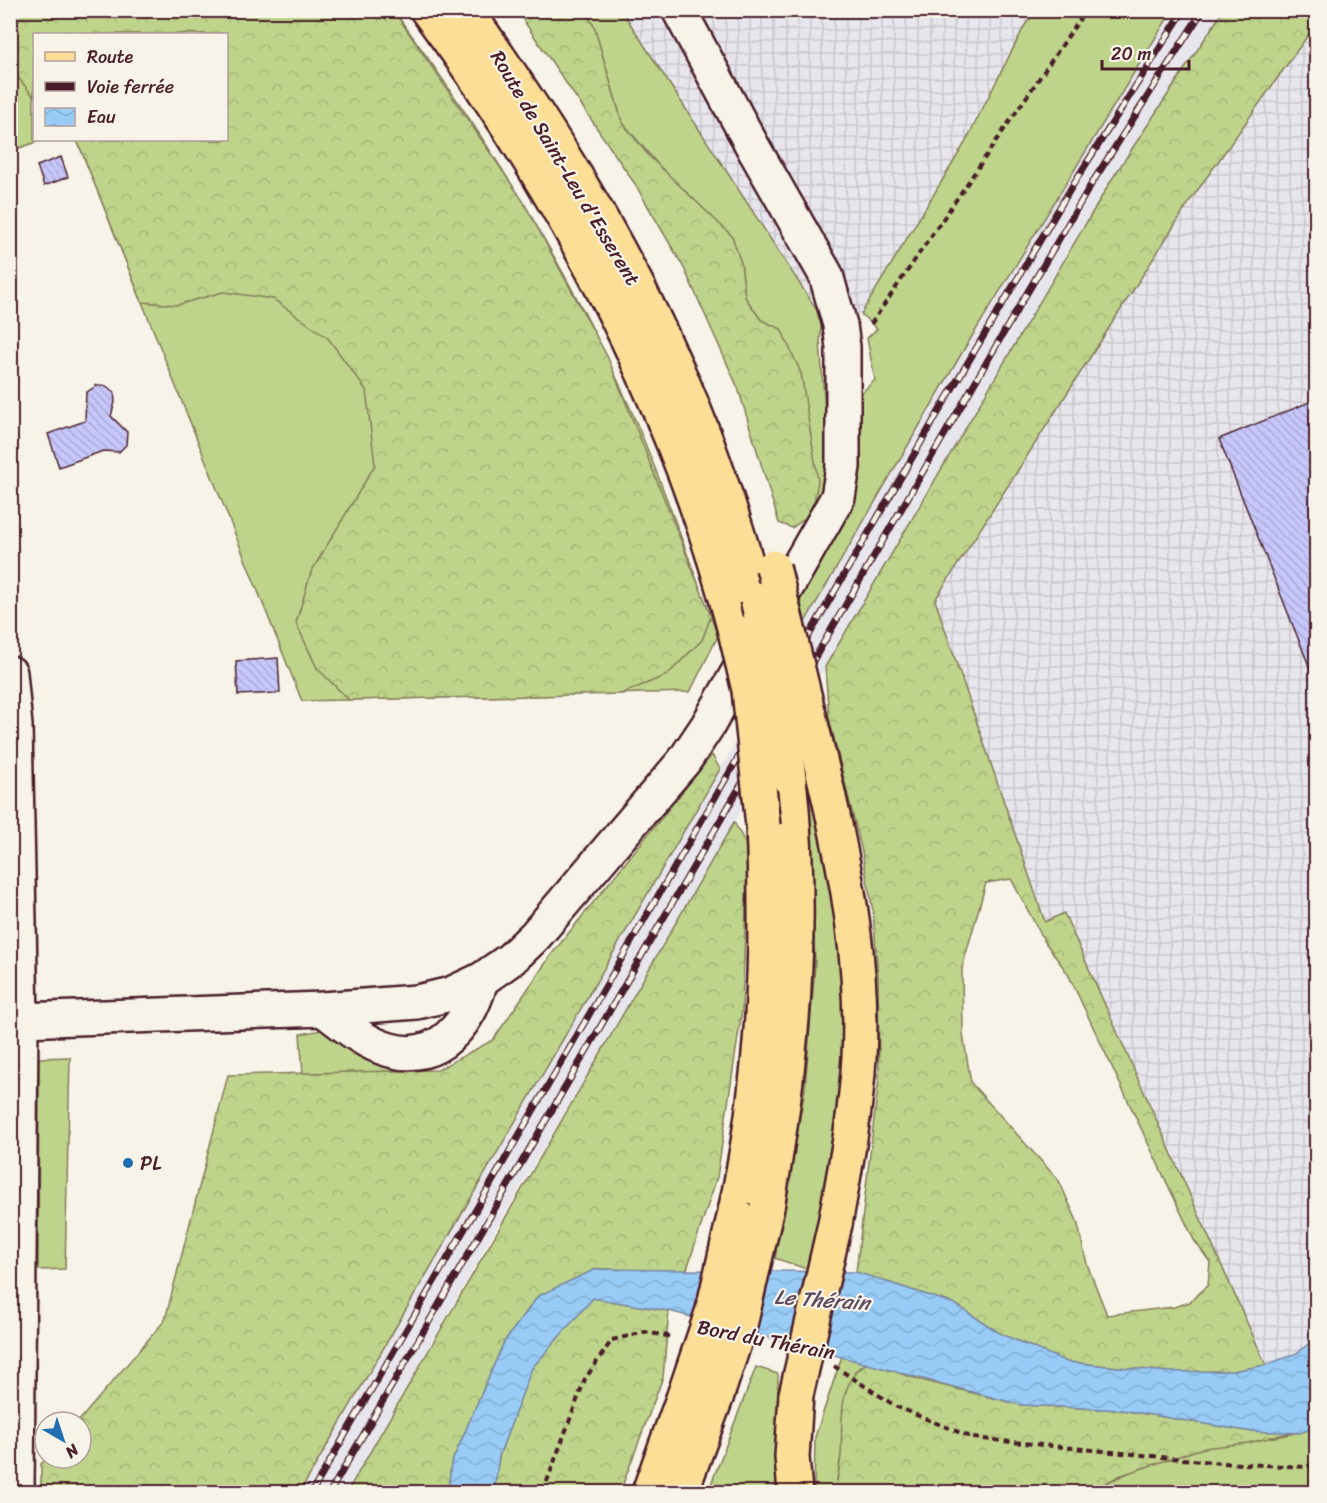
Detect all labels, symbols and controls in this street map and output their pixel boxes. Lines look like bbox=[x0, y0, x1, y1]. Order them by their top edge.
legend bbox=[33, 33, 228, 141]
scale bar bbox=[1102, 33, 1189, 71]
text: 20 m bbox=[1111, 38, 1151, 70]
text: Route bbox=[87, 41, 134, 73]
street label: Route de Saint-Leu d'Esserent bbox=[480, 43, 650, 293]
text: Voie ferrée bbox=[87, 71, 174, 103]
text: Eau bbox=[87, 101, 116, 133]
place label: PL bbox=[140, 1146, 162, 1181]
marker: PL bbox=[121, 1156, 135, 1170]
water label: Le Thérain bbox=[773, 1278, 873, 1322]
street label: Bord du Thérain bbox=[694, 1309, 838, 1371]
north arrow bbox=[33, 1410, 93, 1470]
text: N bbox=[58, 1436, 86, 1467]

